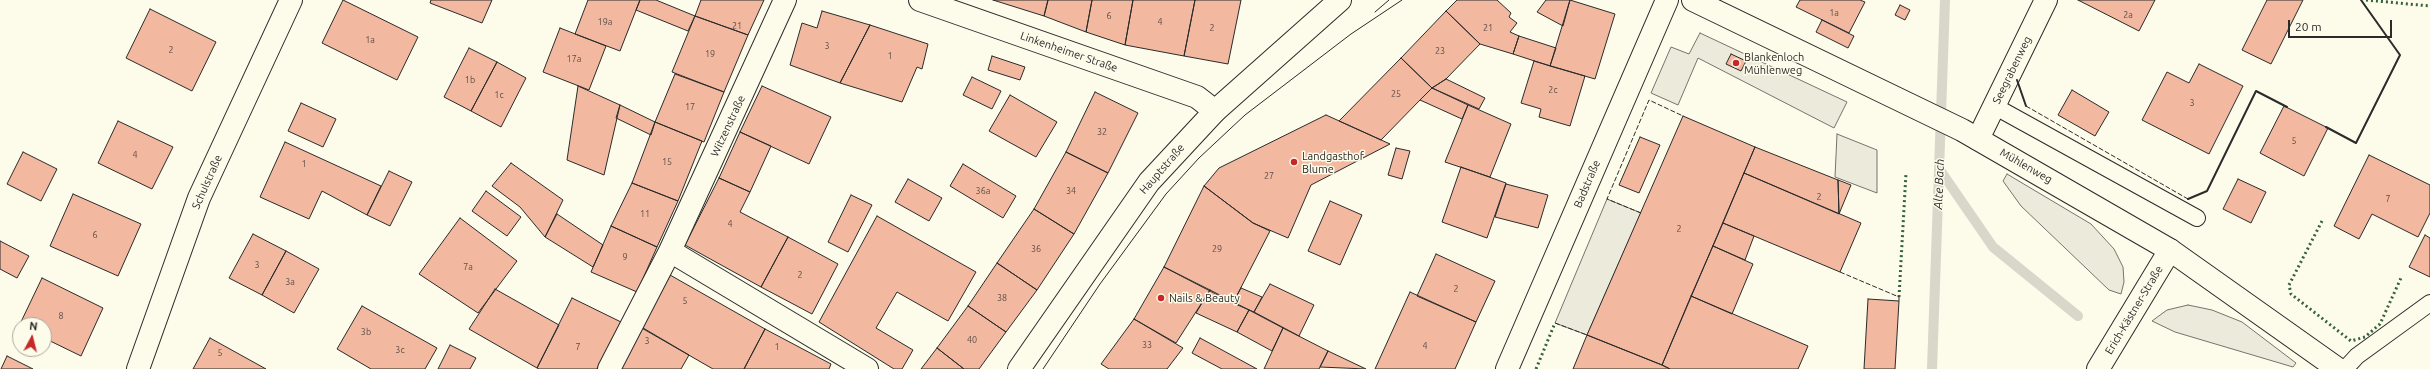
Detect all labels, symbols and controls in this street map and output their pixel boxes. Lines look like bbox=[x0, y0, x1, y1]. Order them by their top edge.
house number: 1a bbox=[1829, 8, 1839, 18]
house number: 2a bbox=[2123, 10, 2133, 20]
house number: 6 bbox=[1106, 11, 1112, 21]
scale bar bbox=[2290, 12, 2394, 38]
house number: 19a bbox=[598, 17, 612, 27]
house number: 4 bbox=[1157, 17, 1163, 27]
text: 20 m bbox=[2295, 20, 2322, 33]
house number: 21 bbox=[732, 21, 742, 31]
house number: 2 bbox=[1209, 23, 1215, 33]
house number: 21 bbox=[1483, 23, 1493, 33]
street label: Linkenheimer Straße bbox=[1019, 29, 1119, 75]
street label: Seegrabenweg bbox=[1990, 34, 2034, 106]
house number: 1a bbox=[365, 35, 375, 45]
house number: 3 bbox=[824, 41, 830, 51]
house number: 2 bbox=[168, 45, 174, 55]
house number: 23 bbox=[1435, 46, 1445, 56]
house number: 19 bbox=[705, 49, 715, 59]
place label: Blankenloch Mühlenweg bbox=[1744, 50, 1804, 76]
house number: 1 bbox=[887, 51, 893, 61]
house number: 17a bbox=[567, 54, 581, 64]
marker: Blankenloch Mühlenweg bbox=[1731, 58, 1741, 68]
house number: 1b bbox=[465, 75, 475, 85]
house number: 2c bbox=[1548, 85, 1558, 95]
house number: 25 bbox=[1391, 89, 1401, 99]
house number: 1c bbox=[494, 90, 504, 100]
street label: Witzenstraße bbox=[708, 93, 748, 159]
house number: 3 bbox=[2189, 98, 2195, 108]
house number: 17 bbox=[685, 102, 695, 112]
house number: 32 bbox=[1097, 127, 1107, 137]
house number: 5 bbox=[2291, 136, 2297, 146]
street label: Hauptstraße bbox=[1137, 141, 1187, 197]
street label: Mühlenweg bbox=[1997, 146, 2055, 186]
place label: Landgasthof Blume bbox=[1302, 149, 1364, 175]
house number: 4 bbox=[132, 150, 138, 160]
street label: Schulstraße bbox=[189, 153, 225, 211]
house number: 15 bbox=[662, 157, 672, 167]
marker: Landgasthof Blume bbox=[1289, 157, 1299, 167]
street label: Badstraße bbox=[1571, 158, 1603, 210]
water label: Alte Bach bbox=[1931, 158, 1947, 210]
house number: 1 bbox=[301, 159, 307, 169]
house number: 27 bbox=[1264, 171, 1274, 181]
house number: 36a bbox=[976, 186, 990, 196]
house number: 34 bbox=[1066, 186, 1076, 196]
house number: 2 bbox=[1816, 192, 1822, 202]
house number: 7 bbox=[2385, 194, 2391, 204]
house number: 11 bbox=[640, 209, 650, 219]
house number: 4 bbox=[727, 219, 733, 229]
house number: 2 bbox=[1676, 224, 1682, 234]
house number: 6 bbox=[92, 230, 98, 240]
house number: 36 bbox=[1031, 244, 1041, 254]
house number: 29 bbox=[1212, 244, 1222, 254]
house number: 9 bbox=[622, 252, 628, 262]
house number: 3 bbox=[254, 260, 260, 270]
house number: 7a bbox=[463, 262, 473, 272]
street label: Erich-Kästner-Straße bbox=[2102, 263, 2166, 357]
house number: 2 bbox=[797, 270, 803, 280]
house number: 3a bbox=[285, 277, 295, 287]
house number: 2 bbox=[1453, 284, 1459, 294]
place label: Nails & Beauty bbox=[1169, 291, 1240, 305]
house number: 38 bbox=[997, 293, 1007, 303]
marker: Nails & Beauty bbox=[1156, 293, 1166, 303]
house number: 5 bbox=[682, 296, 688, 306]
house number: 8 bbox=[58, 311, 64, 321]
north arrow bbox=[12, 317, 52, 357]
text: N bbox=[29, 320, 38, 333]
house number: 3b bbox=[361, 327, 371, 337]
house number: 40 bbox=[967, 335, 977, 345]
house number: 3 bbox=[644, 336, 650, 346]
house number: 33 bbox=[1142, 340, 1152, 350]
house number: 4 bbox=[1422, 341, 1428, 351]
house number: 7 bbox=[575, 342, 581, 352]
house number: 1 bbox=[774, 342, 780, 352]
house number: 3c bbox=[395, 345, 405, 355]
house number: 5 bbox=[217, 348, 223, 358]

